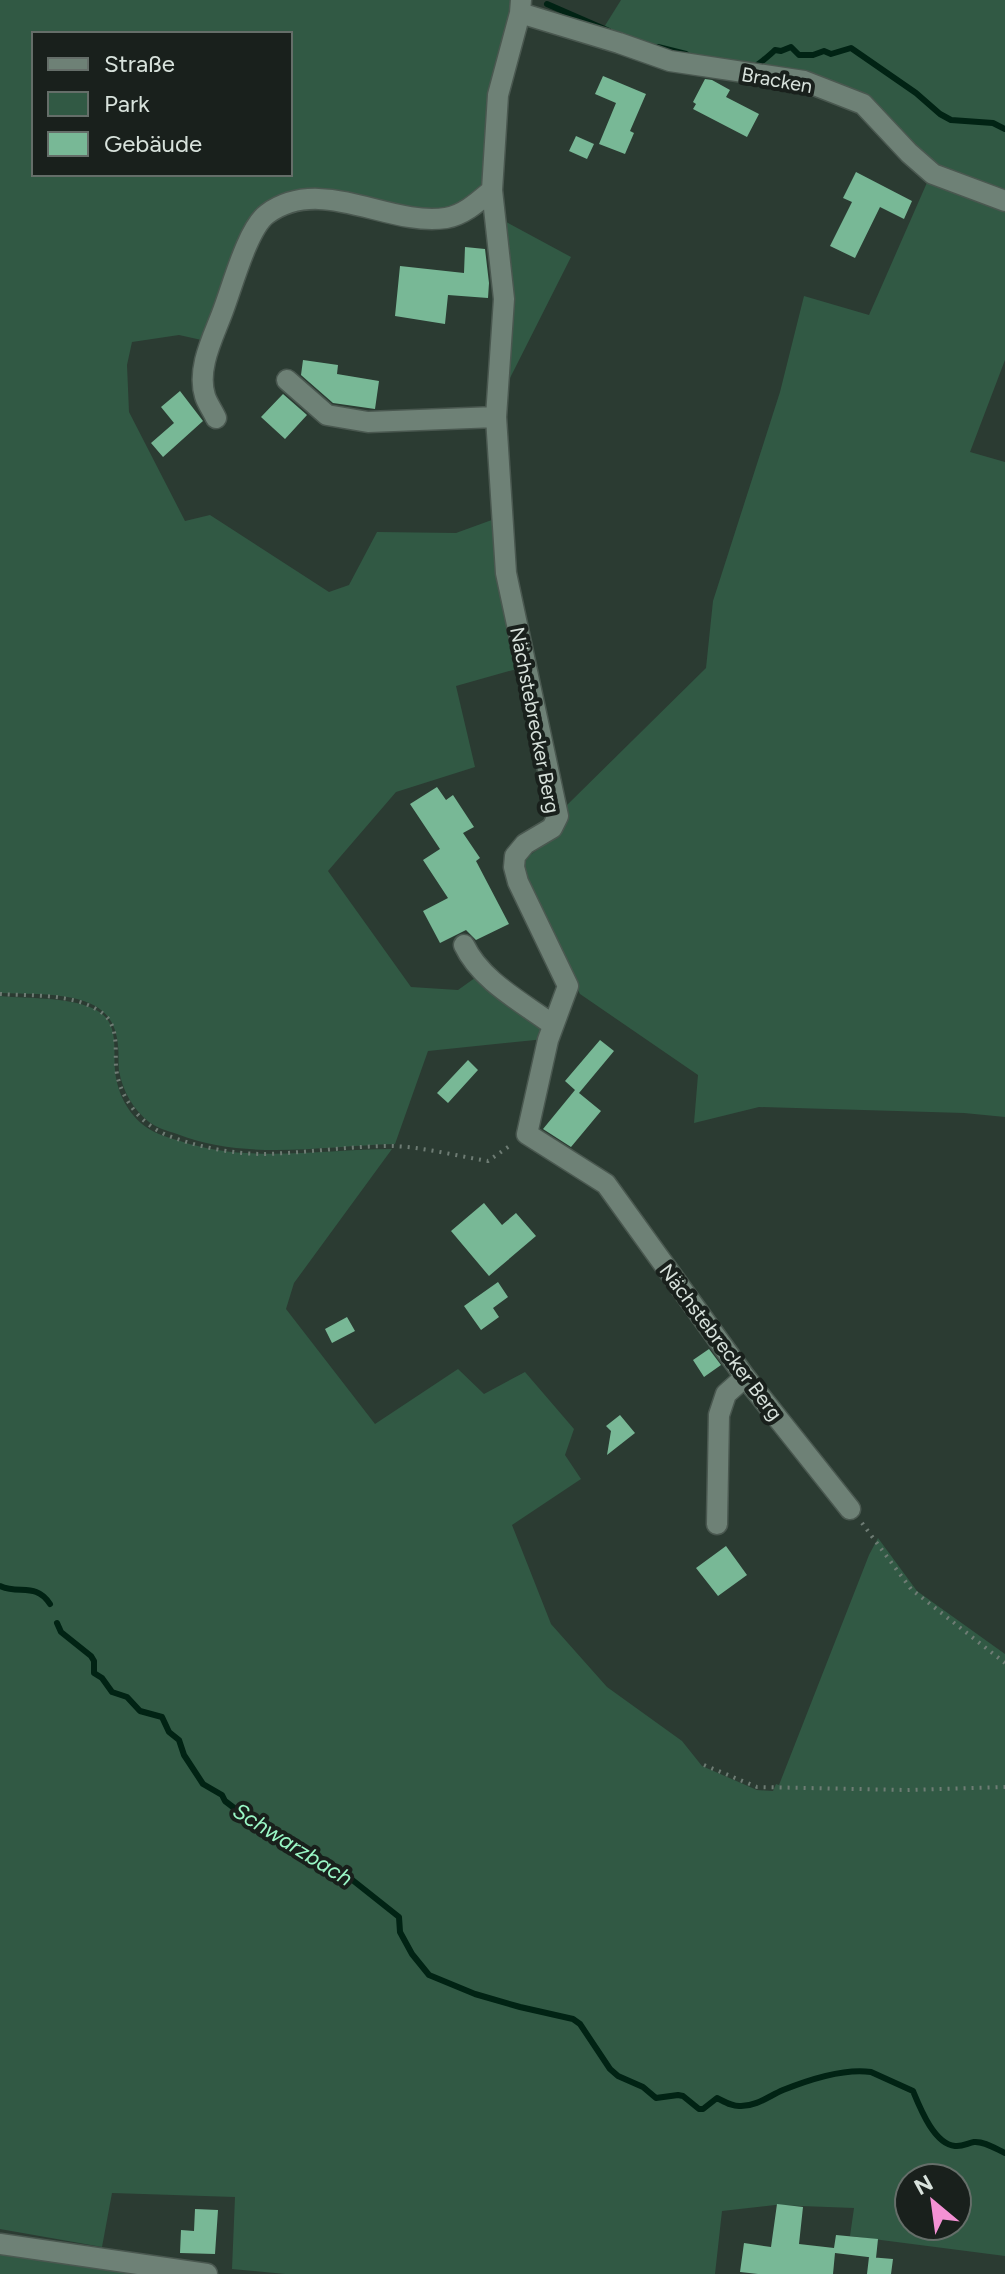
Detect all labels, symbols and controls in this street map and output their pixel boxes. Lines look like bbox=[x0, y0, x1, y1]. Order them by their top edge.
legend bbox=[32, 32, 292, 176]
text: Straße bbox=[104, 49, 175, 78]
street label: Bracken bbox=[740, 62, 814, 98]
text: Park bbox=[104, 89, 150, 118]
text: Gebäude bbox=[104, 129, 202, 158]
street label: Nächstebrecker Berg bbox=[505, 625, 565, 815]
street label: Nächstebrecker Berg bbox=[654, 1259, 788, 1425]
water label: Schwarzbach bbox=[228, 1797, 358, 1892]
north arrow bbox=[893, 2162, 973, 2242]
text: N bbox=[910, 2169, 938, 2201]

